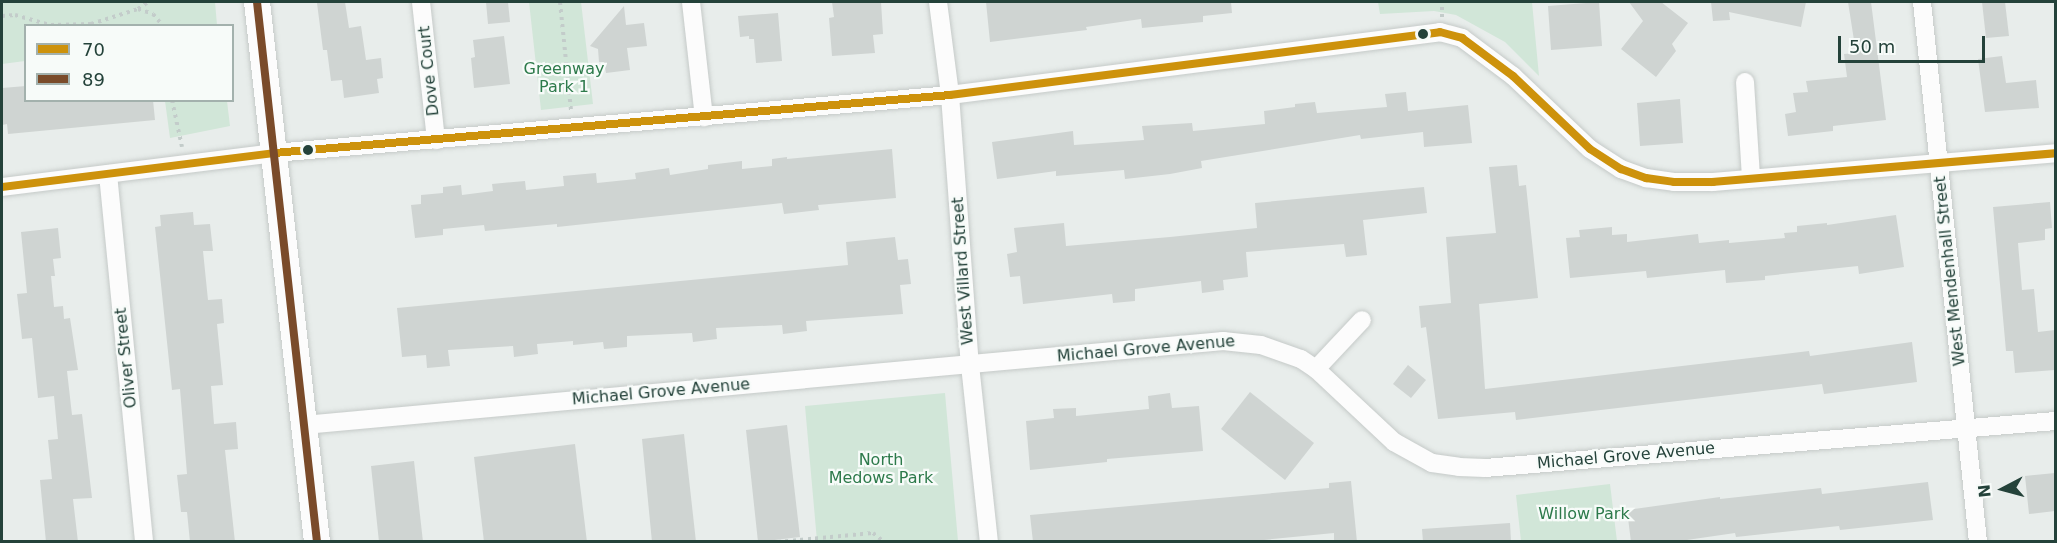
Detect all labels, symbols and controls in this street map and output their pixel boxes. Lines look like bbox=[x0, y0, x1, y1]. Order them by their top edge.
legend bbox=[24, 24, 234, 102]
scale bar bbox=[1841, 24, 1988, 62]
street label: Dove Court bbox=[415, 25, 443, 117]
unlabelled marker bbox=[1417, 28, 1429, 40]
text: 50 m bbox=[1849, 36, 1895, 57]
text: 70 bbox=[82, 39, 105, 60]
park label: Greenway Park 1 bbox=[524, 59, 604, 97]
text: 89 bbox=[82, 69, 105, 90]
unlabelled marker bbox=[302, 144, 314, 156]
street label: West Mendenhall Street bbox=[1930, 175, 1970, 367]
street label: West Villard Street bbox=[948, 196, 978, 346]
street label: Oliver Street bbox=[111, 307, 141, 409]
street label: Michael Grove Avenue bbox=[1056, 332, 1236, 366]
street label: Michael Grove Avenue bbox=[571, 375, 751, 409]
street label: Michael Grove Avenue bbox=[1536, 439, 1716, 473]
park label: North Medows Park bbox=[829, 450, 933, 488]
north arrow bbox=[1973, 459, 2033, 519]
text: N bbox=[1974, 483, 1995, 499]
park label: Willow Park bbox=[1538, 504, 1630, 524]

